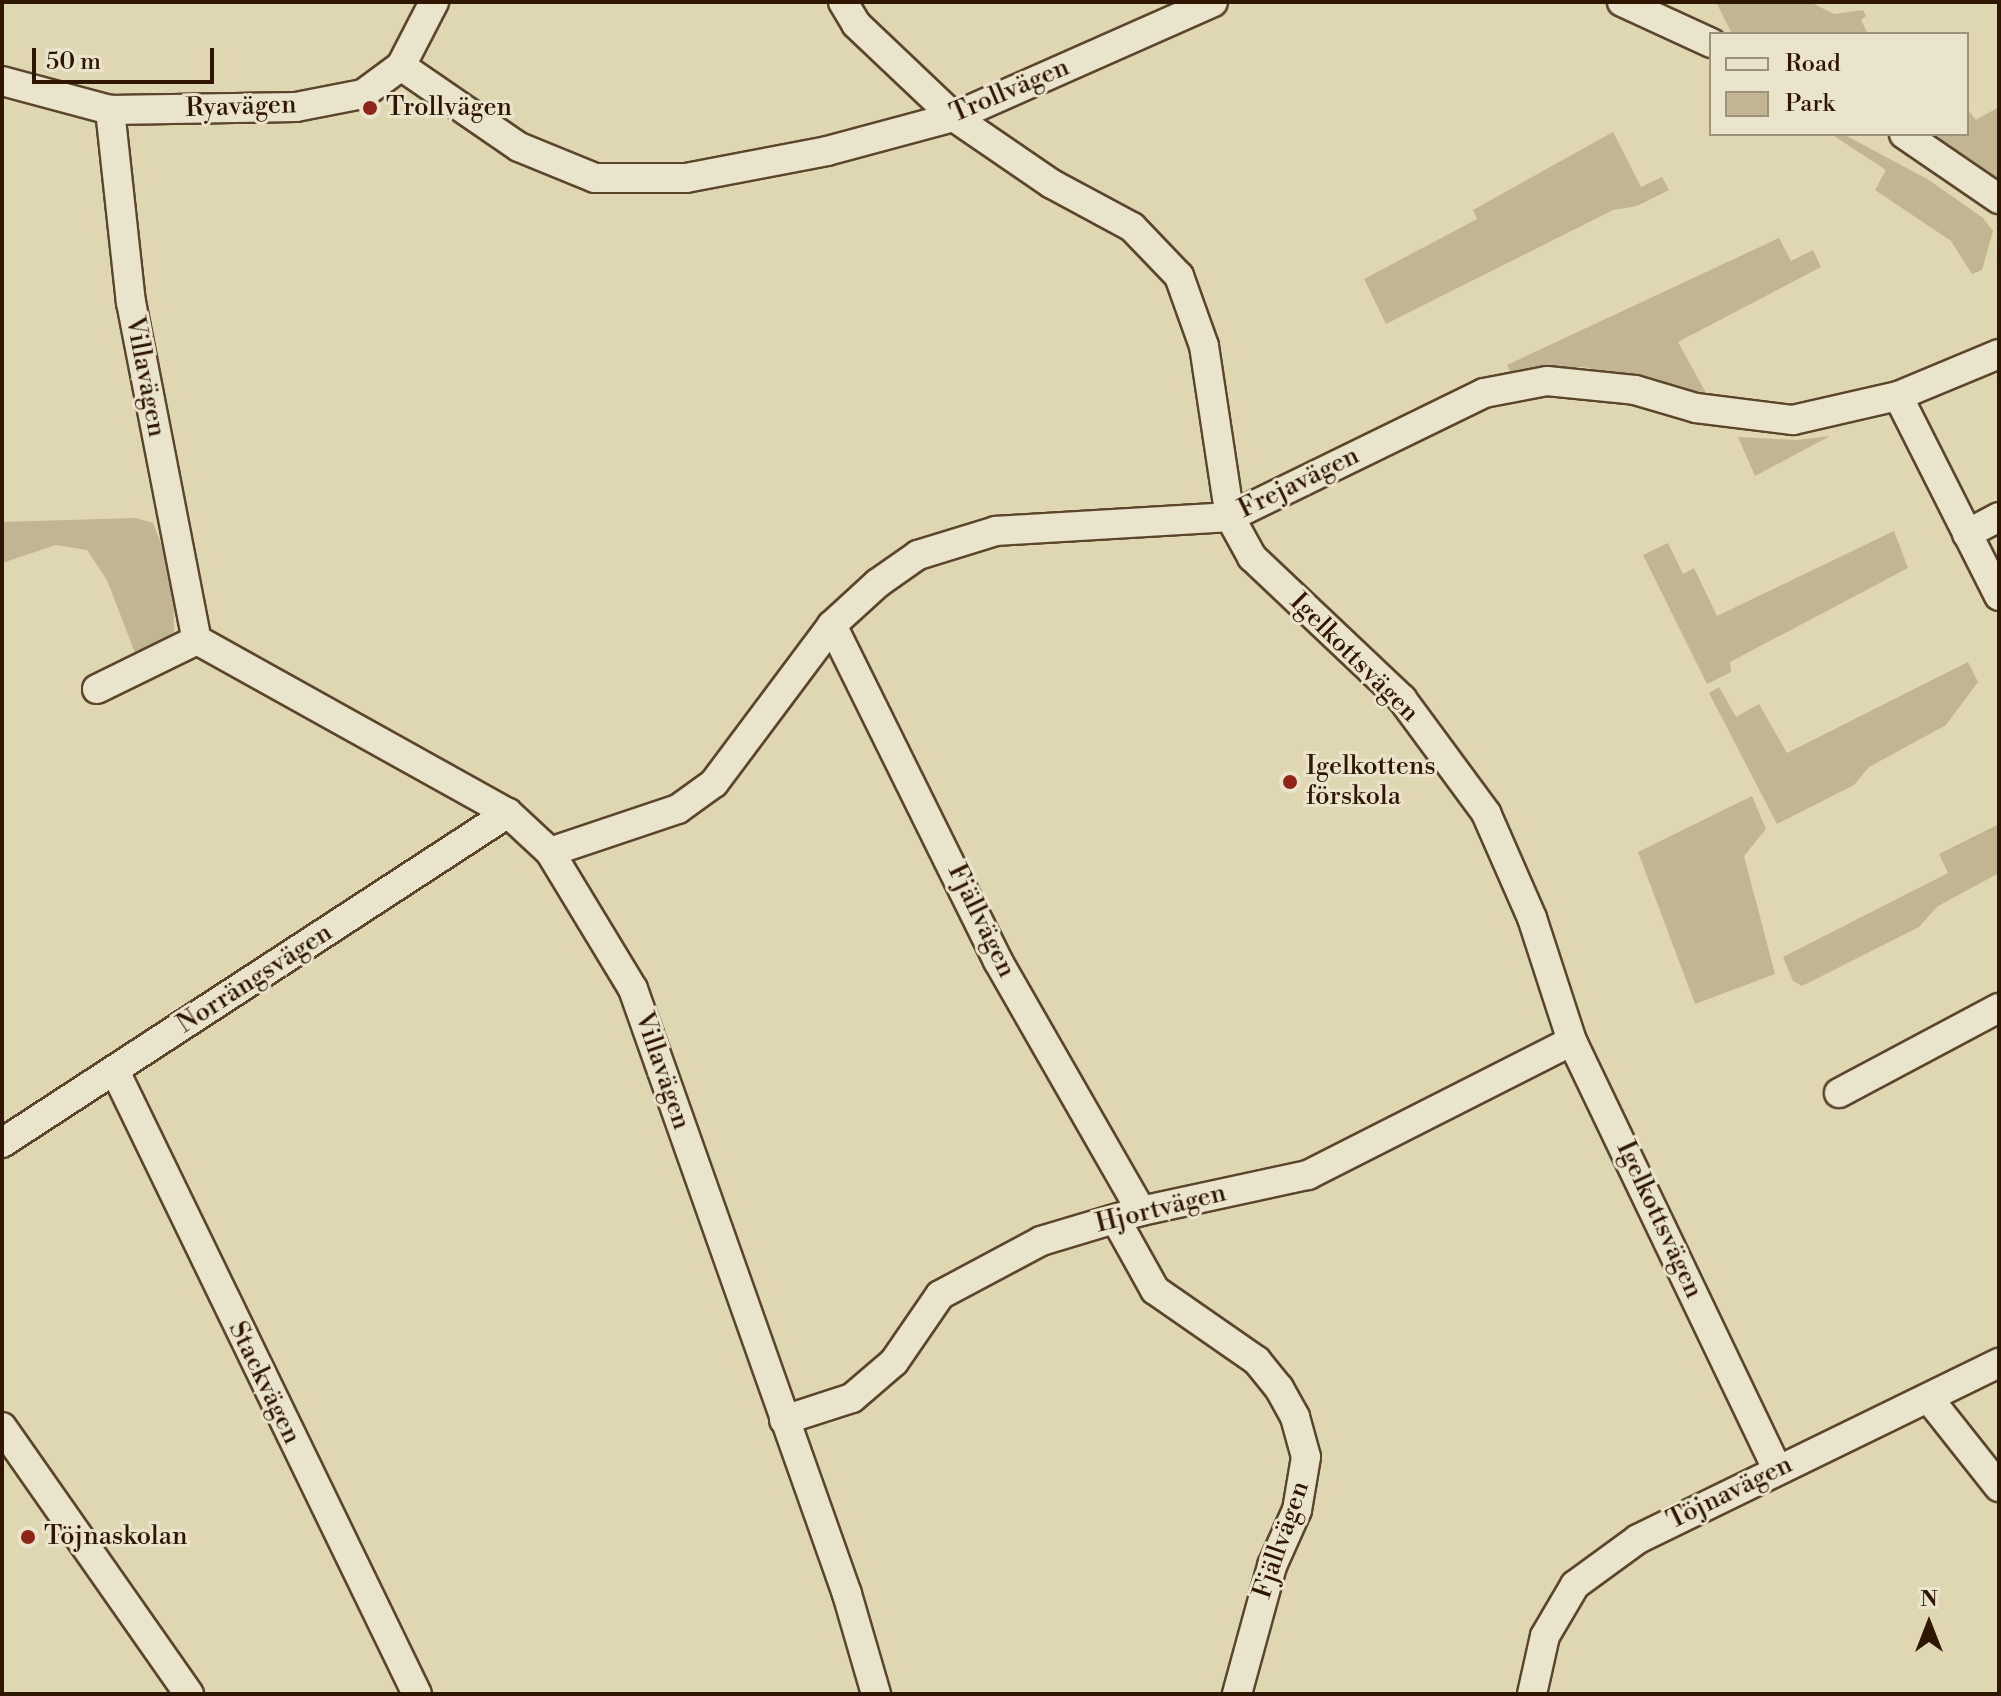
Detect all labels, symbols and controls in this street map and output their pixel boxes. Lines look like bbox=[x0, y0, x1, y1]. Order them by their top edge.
scale bar bbox=[36, 32, 218, 82]
legend bbox=[1709, 32, 1969, 136]
text: 50 m bbox=[46, 47, 101, 77]
text: Road bbox=[1785, 49, 1841, 79]
street label: Trollvägen bbox=[946, 52, 1074, 130]
street label: Ryavägen bbox=[185, 89, 297, 125]
text: Park bbox=[1785, 89, 1835, 119]
place label: Trollvägen bbox=[386, 92, 512, 124]
marker: Trollvägen bbox=[361, 99, 379, 117]
street label: Villavägen bbox=[118, 314, 172, 440]
street label: Frejavägen bbox=[1234, 440, 1364, 526]
street label: Igelkottsvägen bbox=[1283, 587, 1425, 729]
place label: Igelkottens förskola bbox=[1306, 751, 1436, 812]
marker: Igelkottens förskola bbox=[1281, 773, 1299, 791]
street label: Fjällvägen bbox=[940, 859, 1022, 983]
street label: Norrängsvägen bbox=[172, 917, 338, 1041]
street label: Villavägen bbox=[627, 1008, 697, 1134]
street label: Igelkottsvägen bbox=[1609, 1137, 1709, 1303]
street label: Hjortvägen bbox=[1093, 1178, 1229, 1240]
street label: Stackvägen bbox=[221, 1317, 307, 1449]
street label: Töjnavägen bbox=[1662, 1449, 1798, 1537]
street label: Fjällvägen bbox=[1247, 1477, 1317, 1603]
place label: Töjnaskolan bbox=[44, 1521, 187, 1553]
marker: Töjnaskolan bbox=[19, 1528, 37, 1546]
north arrow bbox=[1889, 1584, 1969, 1664]
text: N bbox=[1920, 1586, 1938, 1613]

